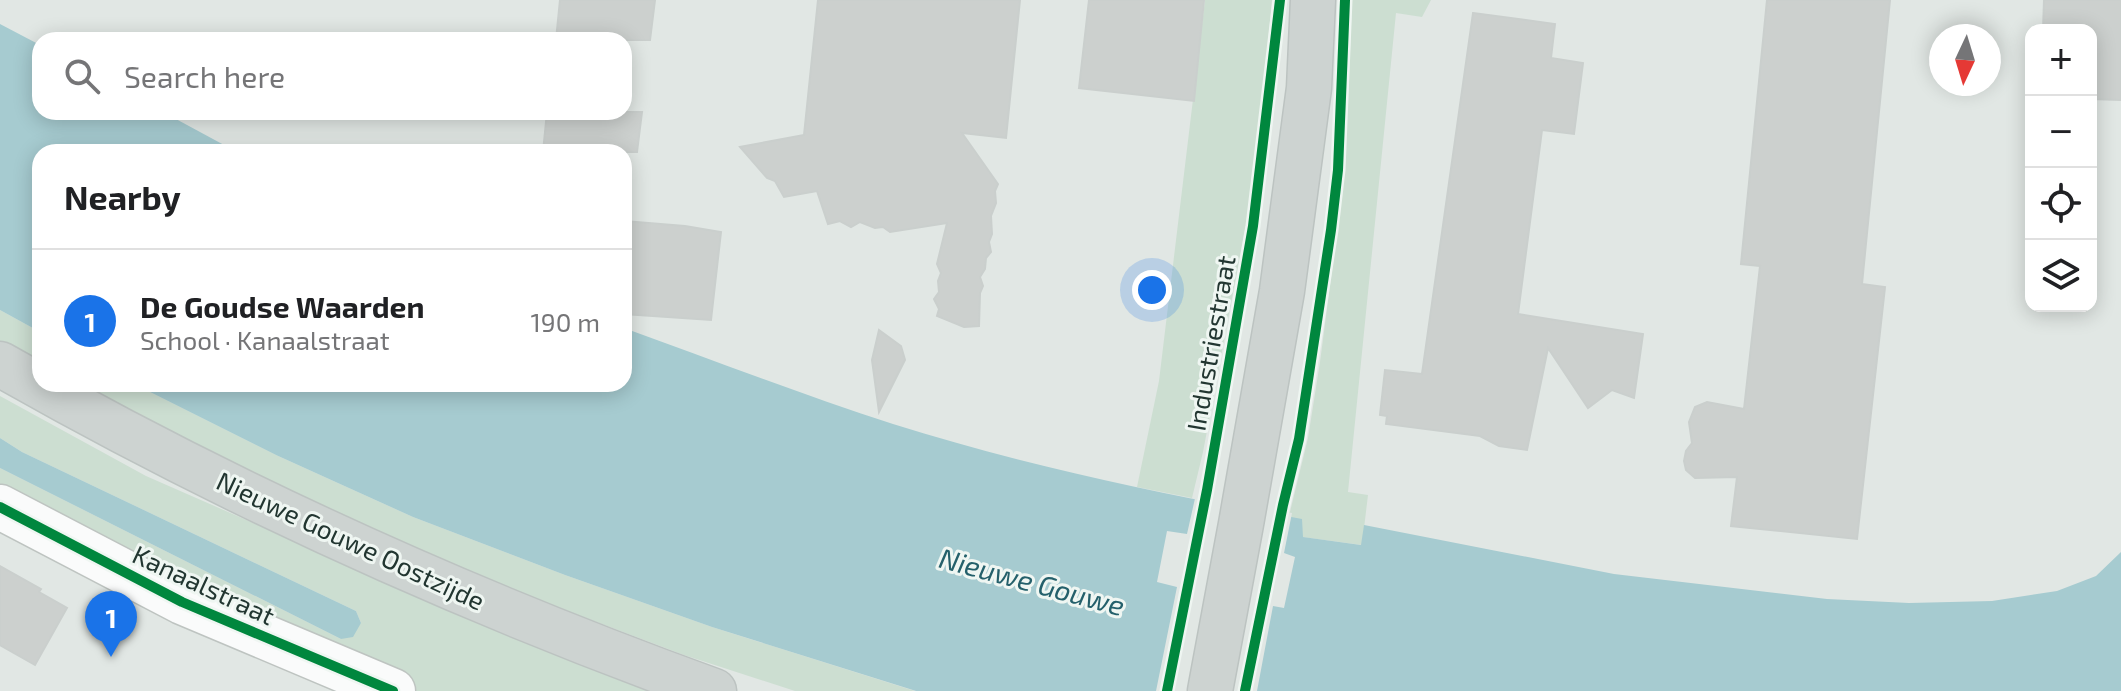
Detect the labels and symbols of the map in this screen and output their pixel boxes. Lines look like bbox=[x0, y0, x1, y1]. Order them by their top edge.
north arrow bbox=[1929, 24, 2001, 96]
street label: Industriestraat bbox=[1179, 253, 1241, 433]
your location bbox=[1132, 270, 1172, 310]
street label: Nieuwe Gouwe Oostzijde bbox=[212, 464, 490, 616]
street label: Kanaalstraat bbox=[128, 538, 280, 630]
water label: Nieuwe Gouwe bbox=[936, 540, 1128, 622]
pin: 1 bbox=[85, 591, 137, 657]

